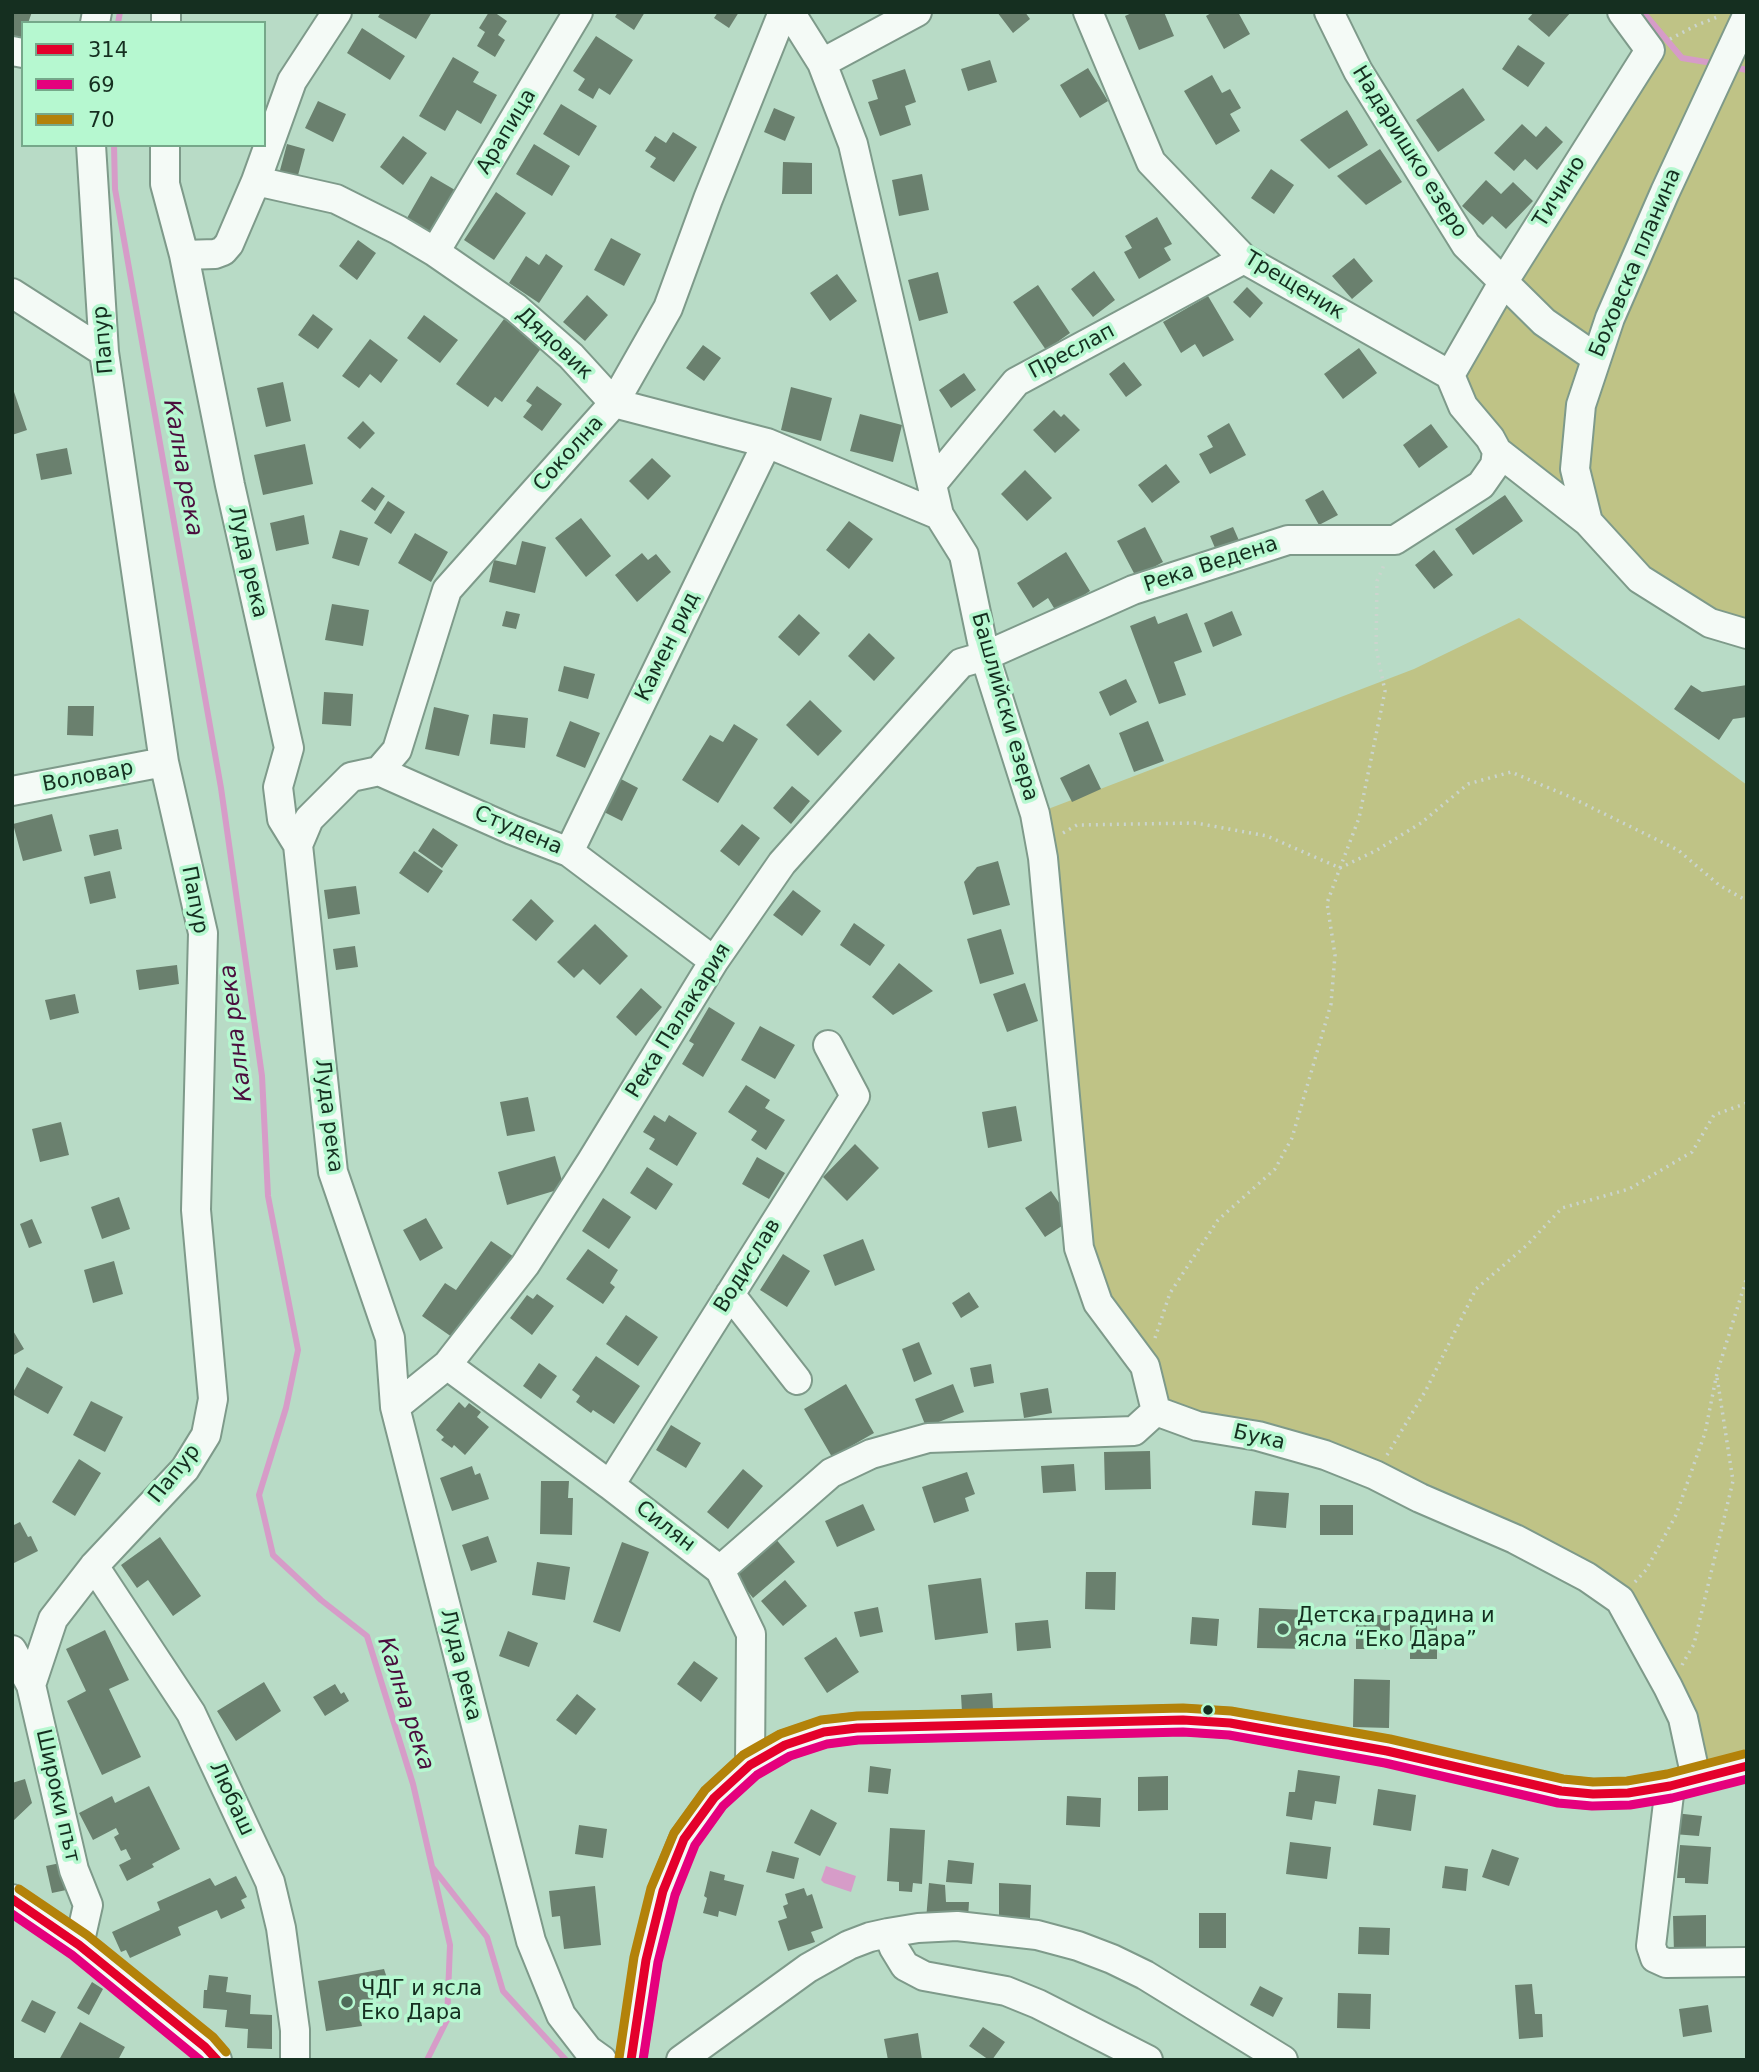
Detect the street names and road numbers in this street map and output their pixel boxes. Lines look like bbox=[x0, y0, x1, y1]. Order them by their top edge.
street label: Надаришко езеро bbox=[1346, 62, 1472, 242]
street label: Арапица bbox=[472, 85, 542, 179]
street label: Тичино bbox=[1528, 152, 1592, 232]
street label: Боховска планина bbox=[1585, 165, 1687, 361]
street label: Трещеник bbox=[1240, 246, 1348, 326]
street label: Дядовик bbox=[511, 302, 597, 386]
street label: Папур bbox=[88, 305, 120, 375]
street label: Преслап bbox=[1025, 319, 1119, 385]
street label: Соколна bbox=[529, 411, 609, 497]
street label: Луда река bbox=[222, 504, 272, 620]
street label: Река Ведена bbox=[1141, 532, 1281, 598]
street label: Камен рид bbox=[631, 588, 705, 706]
street label: Башлийски езера bbox=[965, 610, 1043, 804]
street label: Воловар bbox=[40, 756, 136, 798]
street label: Студена bbox=[470, 801, 566, 861]
street label: Папур bbox=[175, 864, 213, 936]
street label: Река Палакария bbox=[621, 939, 737, 1103]
street label: Луда река bbox=[309, 1058, 347, 1174]
street label: Водислав bbox=[709, 1215, 787, 1317]
street label: Бука bbox=[1231, 1420, 1287, 1456]
street label: Папур bbox=[144, 1440, 206, 1508]
street label: Силян bbox=[630, 1496, 700, 1558]
street label: Луда река bbox=[434, 1607, 486, 1723]
street label: Широки път bbox=[29, 1727, 85, 1865]
street label: Любаш bbox=[203, 1758, 259, 1840]

